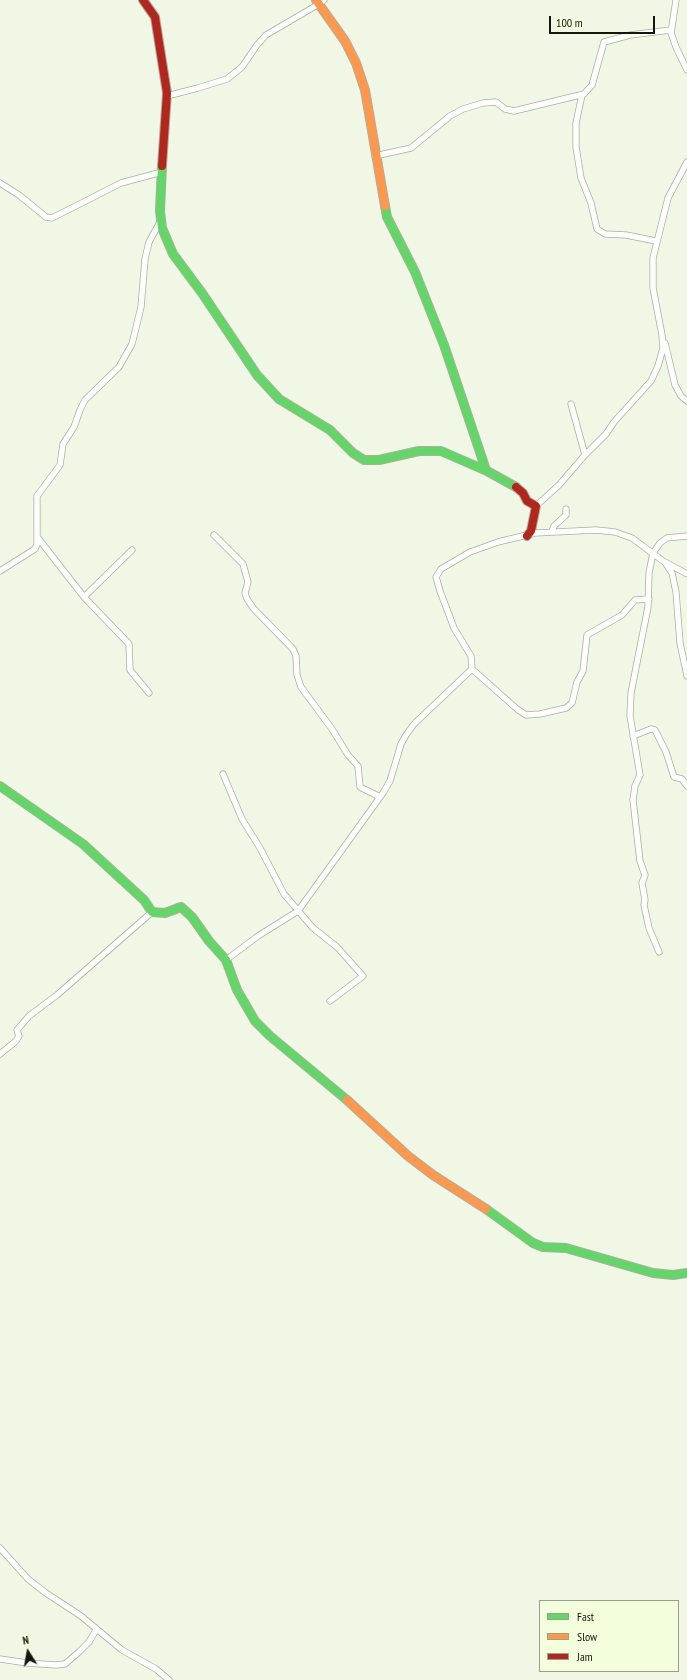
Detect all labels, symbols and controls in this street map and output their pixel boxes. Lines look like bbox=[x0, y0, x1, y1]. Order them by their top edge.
scale bar bbox=[551, 8, 657, 34]
text: 100 m bbox=[556, 15, 583, 30]
legend bbox=[539, 1600, 679, 1672]
text: Fast bbox=[577, 1609, 594, 1624]
text: Slow bbox=[577, 1629, 597, 1644]
north arrow bbox=[8, 1632, 48, 1672]
text: N bbox=[21, 1633, 30, 1648]
text: Jam bbox=[577, 1649, 593, 1664]

